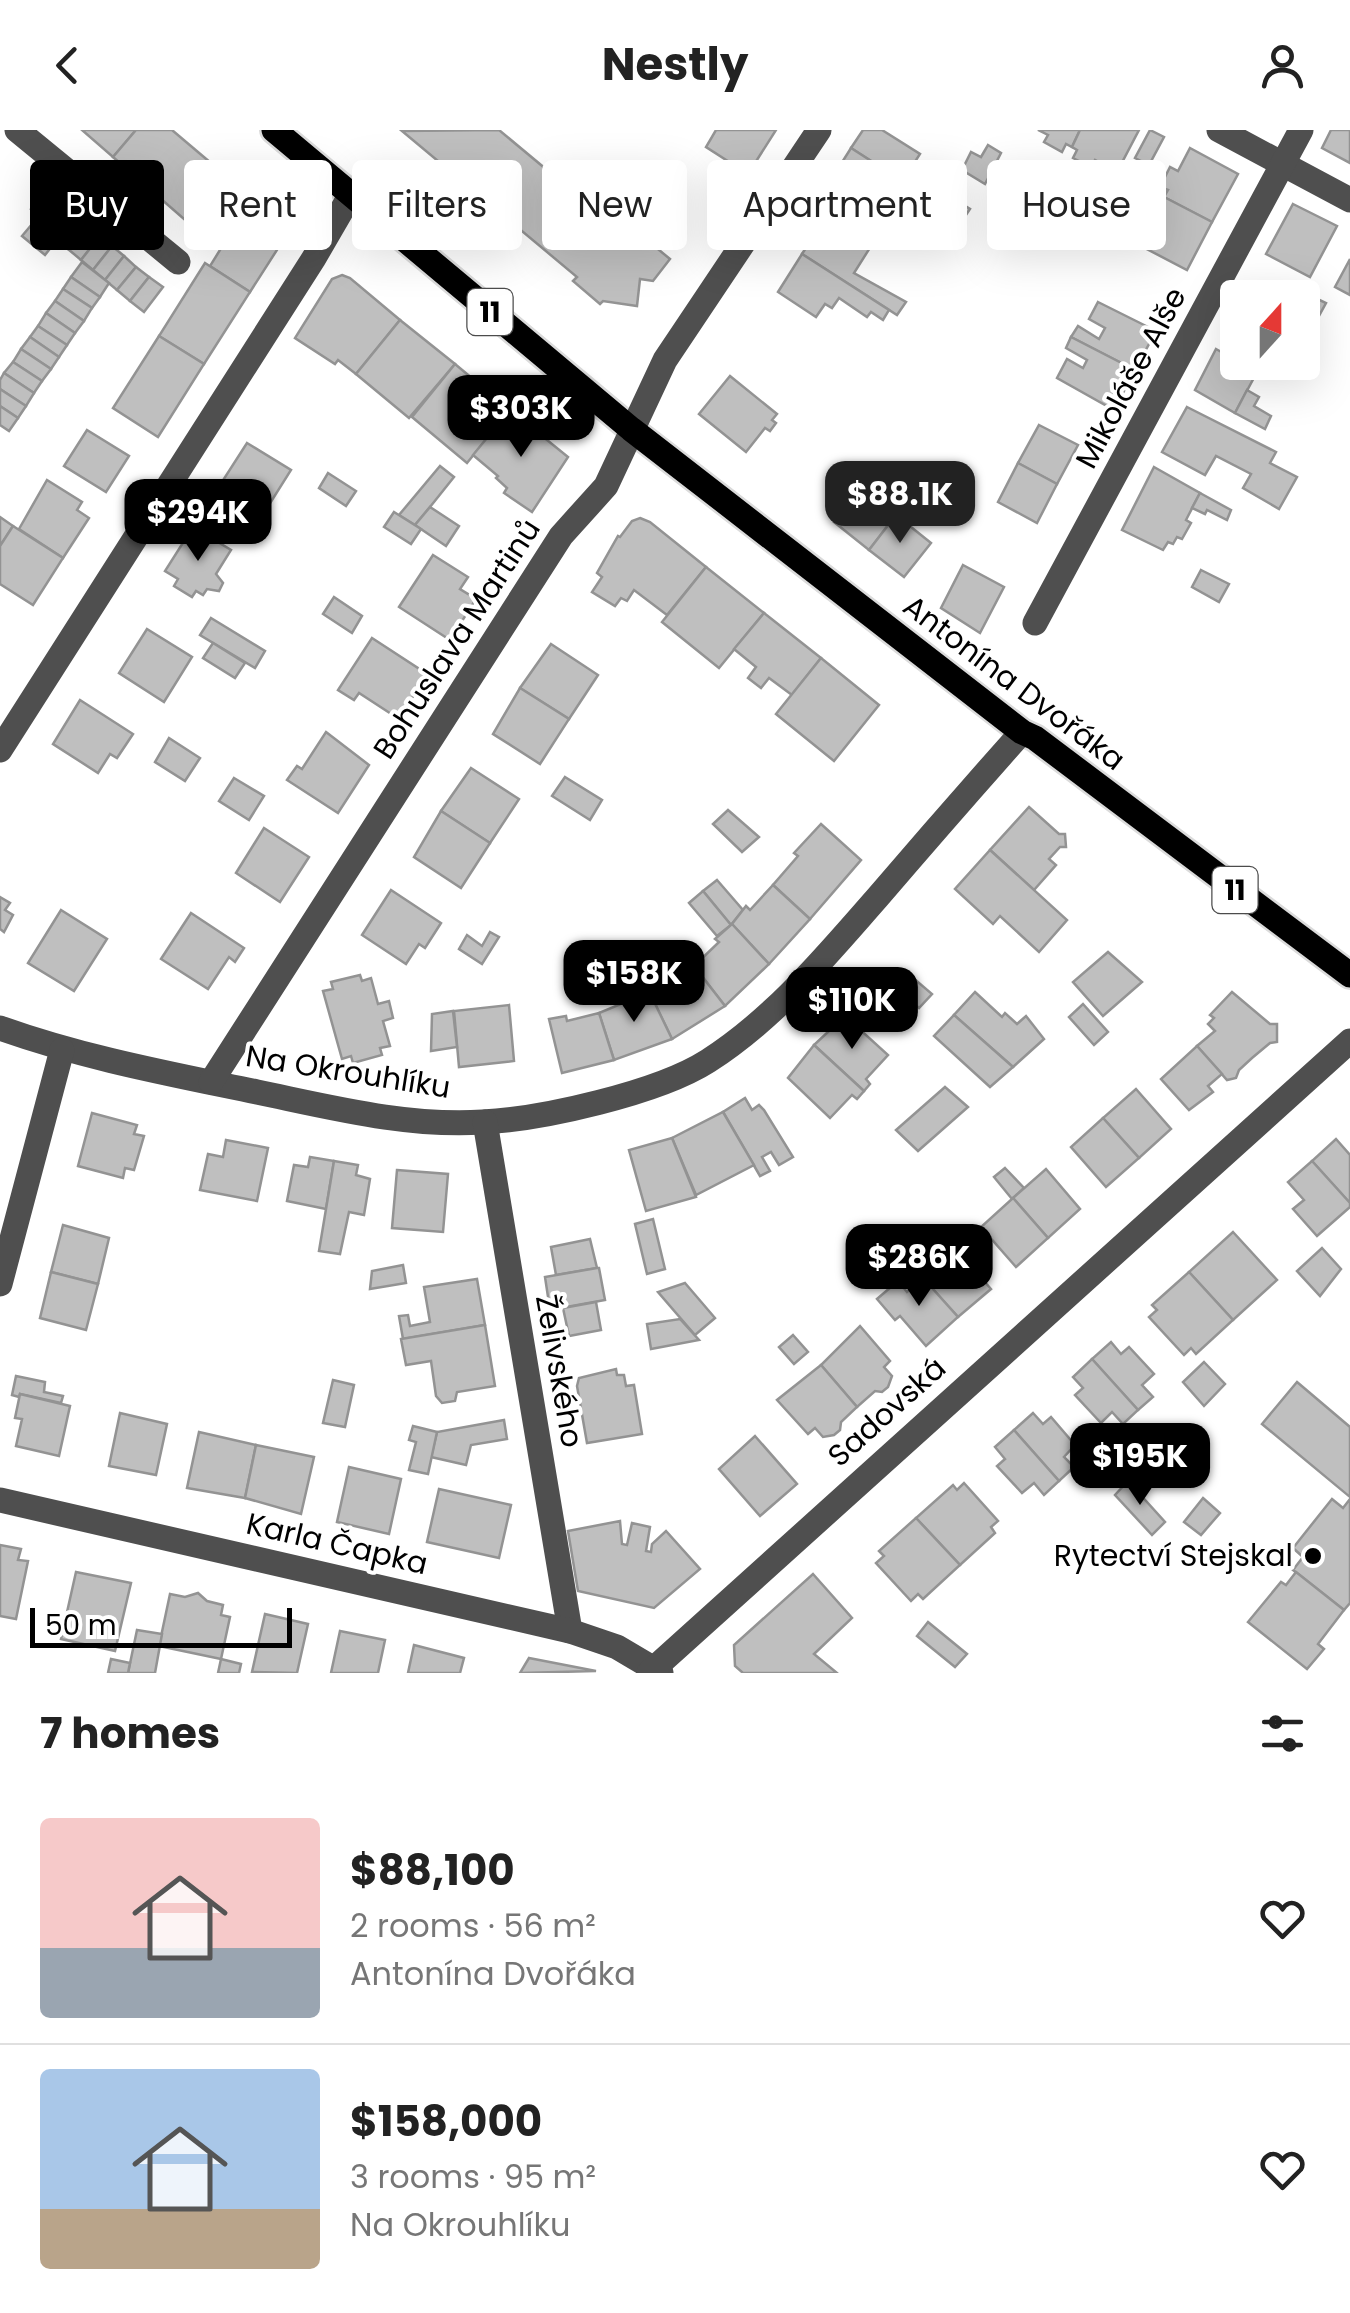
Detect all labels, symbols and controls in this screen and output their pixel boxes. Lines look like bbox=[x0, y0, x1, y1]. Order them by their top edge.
text: Nestly bbox=[602, 33, 748, 96]
icon: back bbox=[40, 38, 95, 93]
icon: person bbox=[1255, 38, 1310, 93]
chip: Buy bbox=[30, 160, 164, 250]
chip: Rent bbox=[184, 160, 332, 250]
chip: Filters bbox=[352, 160, 522, 250]
chip: New bbox=[542, 160, 687, 250]
chip: Apartment bbox=[707, 160, 967, 250]
chip: House bbox=[987, 160, 1166, 250]
street label: Mikoláše Alše bbox=[1065, 280, 1196, 476]
north arrow bbox=[1220, 280, 1320, 380]
map controls bbox=[1220, 280, 1320, 380]
road number: 11 bbox=[468, 289, 512, 335]
pin: $303K bbox=[451, 375, 591, 460]
text: $303K bbox=[470, 385, 572, 430]
pin: $88.1K bbox=[819, 461, 981, 546]
text: $88.1K bbox=[847, 471, 953, 516]
pin: $294K bbox=[128, 479, 268, 564]
text: $294K bbox=[147, 489, 249, 534]
street label: Bohuslava Martinů bbox=[363, 510, 550, 767]
street label: Antonína Dvořáka bbox=[894, 585, 1134, 780]
road number: 11 bbox=[1212, 867, 1258, 913]
pin: $158K bbox=[564, 940, 704, 1025]
text: $158K bbox=[586, 950, 682, 995]
pin: $110K bbox=[782, 967, 922, 1052]
text: $110K bbox=[808, 977, 896, 1022]
street label: Na Okrouhlíku bbox=[243, 1034, 453, 1109]
pin: $286K bbox=[849, 1224, 989, 1309]
text: $286K bbox=[868, 1234, 970, 1279]
street label: Želivského bbox=[525, 1291, 594, 1451]
street label: Sadovská bbox=[818, 1347, 955, 1476]
pin: $195K bbox=[1070, 1423, 1210, 1508]
text: $195K bbox=[1092, 1433, 1188, 1478]
street label: Karla Čapka bbox=[242, 1502, 432, 1585]
place label: Rytectví Stejskal bbox=[1054, 1534, 1293, 1577]
marker: Rytectví Stejskal bbox=[1302, 1545, 1324, 1567]
scale bar bbox=[30, 1603, 292, 1648]
text: 50 m bbox=[45, 1606, 116, 1645]
text: 7 homes bbox=[40, 1704, 220, 1763]
icon: filters bbox=[1255, 1706, 1310, 1761]
text: $88,100 bbox=[350, 1841, 515, 1900]
icon: home bbox=[120, 1858, 240, 1978]
icon: heart bbox=[1255, 1891, 1310, 1946]
text: 2 rooms · 56 m² bbox=[350, 1903, 596, 1948]
text: Antonína Dvořáka bbox=[350, 1951, 636, 1996]
text: $158,000 bbox=[350, 2092, 542, 2151]
icon: home bbox=[120, 2109, 240, 2229]
icon: heart bbox=[1255, 2142, 1310, 2197]
text: 3 rooms · 95 m² bbox=[350, 2154, 596, 2199]
text: Na Okrouhlíku bbox=[350, 2202, 570, 2247]

